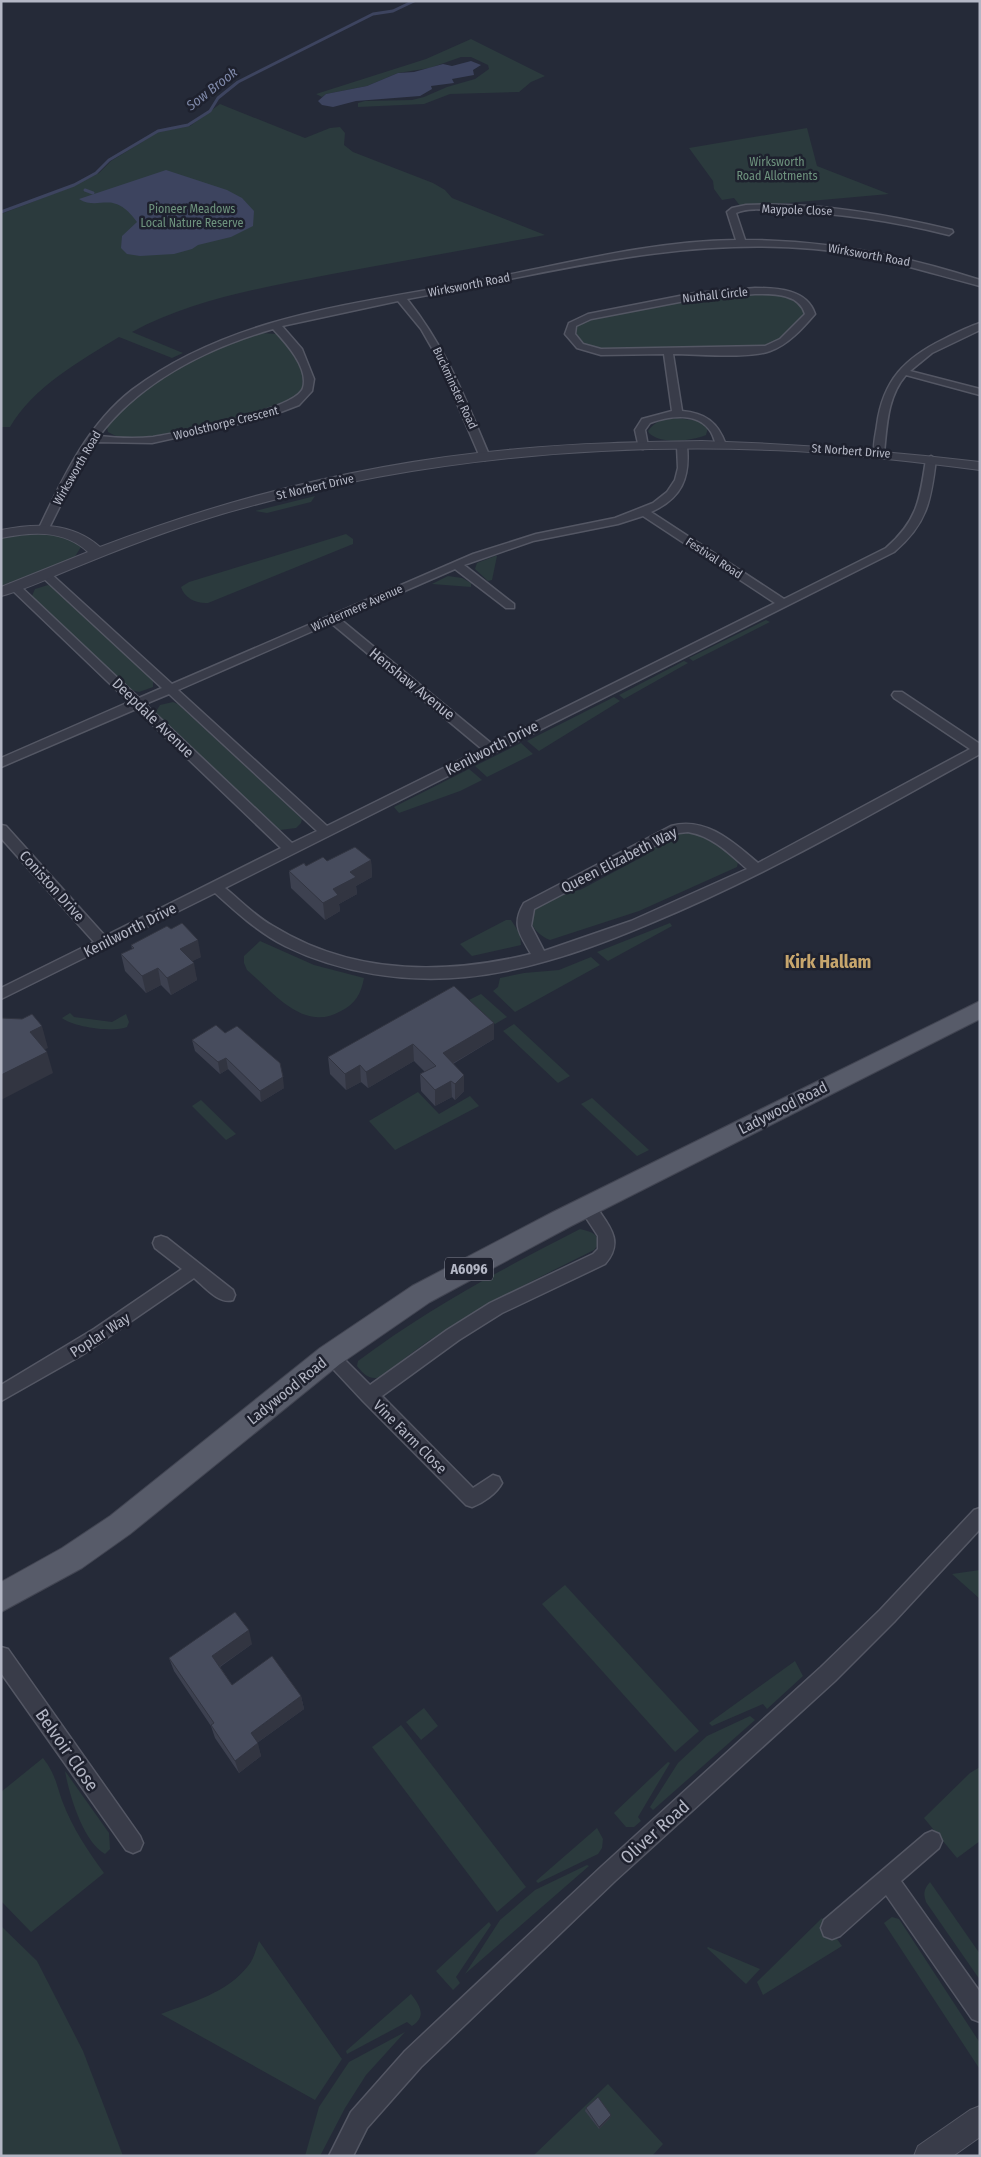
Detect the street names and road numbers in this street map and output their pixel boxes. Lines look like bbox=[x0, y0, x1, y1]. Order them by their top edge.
street label: Maypole Close bbox=[761, 202, 833, 218]
street label: Wirksworth Road bbox=[827, 241, 911, 269]
street label: Wirksworth Road bbox=[427, 270, 511, 300]
street label: Nuthall Circle bbox=[682, 285, 749, 305]
street label: Buckminster Road bbox=[430, 345, 480, 431]
street label: Woolsthorpe Crescent bbox=[172, 403, 280, 443]
street label: Wirksworth Road bbox=[50, 429, 104, 507]
street label: St Norbert Drive bbox=[811, 441, 891, 461]
street label: St Norbert Drive bbox=[275, 471, 355, 503]
street label: Festival Road bbox=[683, 535, 745, 581]
street label: Windermere Avenue bbox=[309, 582, 405, 634]
street label: Henshaw Avenue bbox=[366, 644, 458, 724]
street label: Deepdale Avenue bbox=[108, 674, 198, 762]
street label: Kenilworth Drive bbox=[443, 717, 541, 779]
street label: Queen Elizabeth Way bbox=[558, 823, 680, 897]
street label: Coniston Drive bbox=[16, 847, 88, 925]
street label: Kenilworth Drive bbox=[81, 899, 179, 961]
street label: Ladywood Road bbox=[736, 1078, 830, 1138]
road number: A6096 bbox=[445, 1258, 493, 1280]
street label: Poplar Way bbox=[67, 1309, 134, 1361]
street label: Ladywood Road bbox=[244, 1354, 330, 1428]
street label: Vine Farm Close bbox=[369, 1396, 451, 1478]
street label: Belvoir Close bbox=[31, 1705, 103, 1795]
street label: Oliver Road bbox=[616, 1795, 694, 1869]

